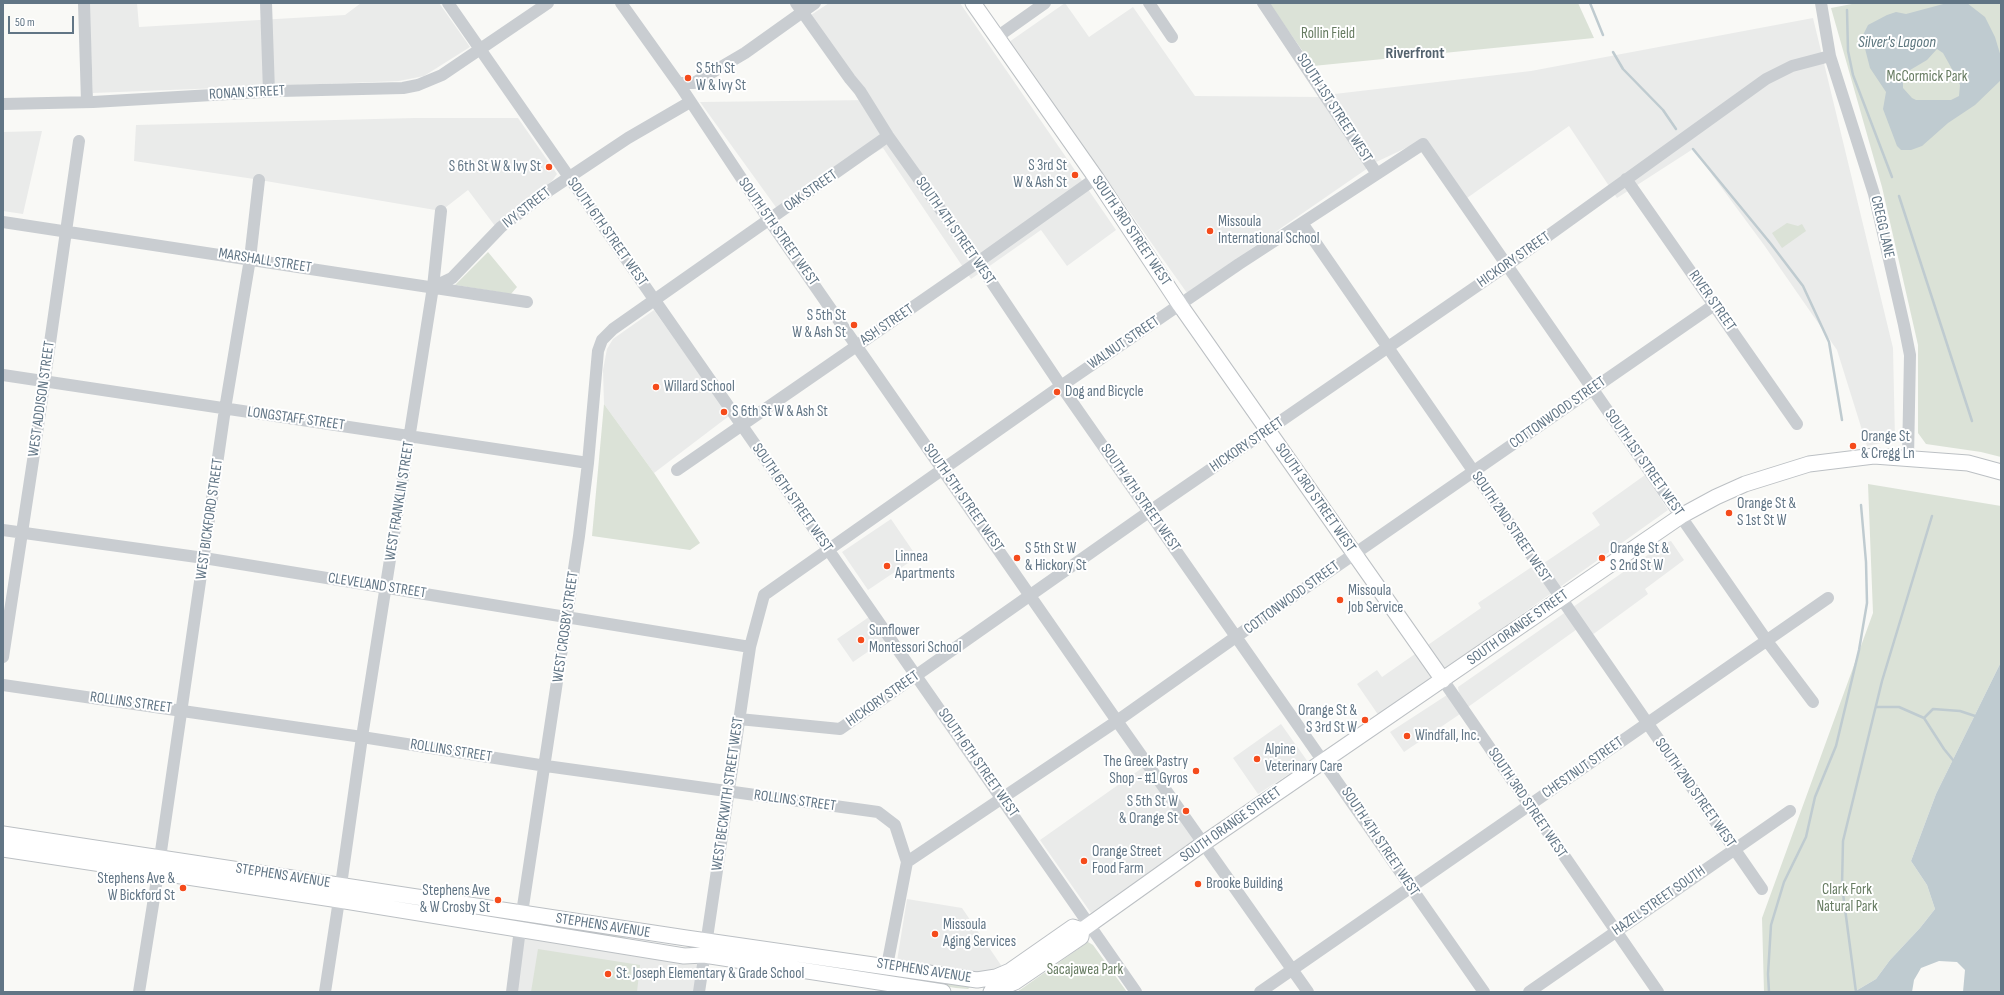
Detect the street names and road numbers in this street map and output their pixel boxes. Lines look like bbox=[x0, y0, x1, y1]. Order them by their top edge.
street label: SOUTH 1ST STREET WEST bbox=[1292, 50, 1376, 166]
street label: RONAN STREET bbox=[209, 82, 285, 104]
street label: OAK STREET bbox=[781, 166, 841, 216]
street label: SOUTH 3RD STREET WEST bbox=[1088, 173, 1174, 289]
street label: SOUTH 6TH STREET WEST bbox=[563, 174, 651, 290]
street label: SOUTH 5TH STREET WEST bbox=[734, 174, 822, 290]
street label: SOUTH 4TH STREET WEST bbox=[911, 174, 999, 288]
street label: IVY STREET bbox=[499, 184, 555, 232]
street label: CREGG LANE bbox=[1866, 194, 1898, 260]
street label: HICKORY STREET bbox=[1474, 228, 1554, 292]
street label: MARSHALL STREET bbox=[217, 245, 313, 277]
street label: RIVER STREET bbox=[1685, 267, 1739, 335]
street label: ASH STREET bbox=[857, 301, 917, 349]
street label: WALNUT STREET bbox=[1085, 312, 1163, 374]
street label: WEST ADDISON STREET bbox=[25, 340, 59, 458]
street label: COTTONWOOD STREET bbox=[1506, 373, 1610, 453]
street label: LONGSTAFF STREET bbox=[246, 403, 346, 435]
street label: SOUTH 1ST STREET WEST bbox=[1601, 406, 1687, 520]
street label: HICKORY STREET bbox=[1207, 414, 1287, 476]
street label: WEST FRANKLIN STREET bbox=[382, 440, 418, 562]
street label: SOUTH 6TH STREET WEST bbox=[748, 440, 836, 556]
street label: SOUTH 5TH STREET WEST bbox=[919, 440, 1007, 556]
street label: SOUTH 3RD STREET WEST bbox=[1271, 440, 1359, 556]
street label: SOUTH 4TH STREET WEST bbox=[1096, 441, 1184, 555]
street label: WEST BICKFORD STREET bbox=[193, 457, 227, 581]
street label: SOUTH 2ND STREET WEST bbox=[1467, 468, 1555, 586]
street label: COTTONWOOD STREET bbox=[1241, 557, 1343, 639]
street label: CLEVELAND STREET bbox=[327, 569, 427, 603]
street label: WEST CROSBY STREET bbox=[549, 571, 583, 683]
street label: SOUTH ORANGE STREET bbox=[1464, 586, 1572, 670]
street label: HICKORY STREET bbox=[843, 667, 923, 731]
street label: ROLLINS STREET bbox=[89, 688, 173, 718]
street label: SOUTH 6TH STREET WEST bbox=[934, 705, 1022, 821]
street label: WEST BECKWITH STREET WEST bbox=[708, 716, 748, 872]
street label: CHESTNUT STREET bbox=[1539, 733, 1627, 803]
street label: SOUTH 2ND STREET WEST bbox=[1651, 735, 1739, 851]
street label: ROLLINS STREET bbox=[409, 736, 493, 766]
street label: SOUTH 3RD STREET WEST bbox=[1484, 745, 1570, 861]
street label: SOUTH ORANGE STREET bbox=[1177, 783, 1285, 867]
street label: SOUTH 4TH STREET WEST bbox=[1337, 784, 1423, 900]
street label: ROLLINS STREET bbox=[753, 786, 837, 816]
street label: STEPHENS AVENUE bbox=[235, 860, 331, 892]
street label: HAZEL STREET SOUTH bbox=[1609, 862, 1709, 940]
street label: STEPHENS AVENUE bbox=[555, 910, 651, 942]
street label: STEPHENS AVENUE bbox=[876, 955, 972, 987]

